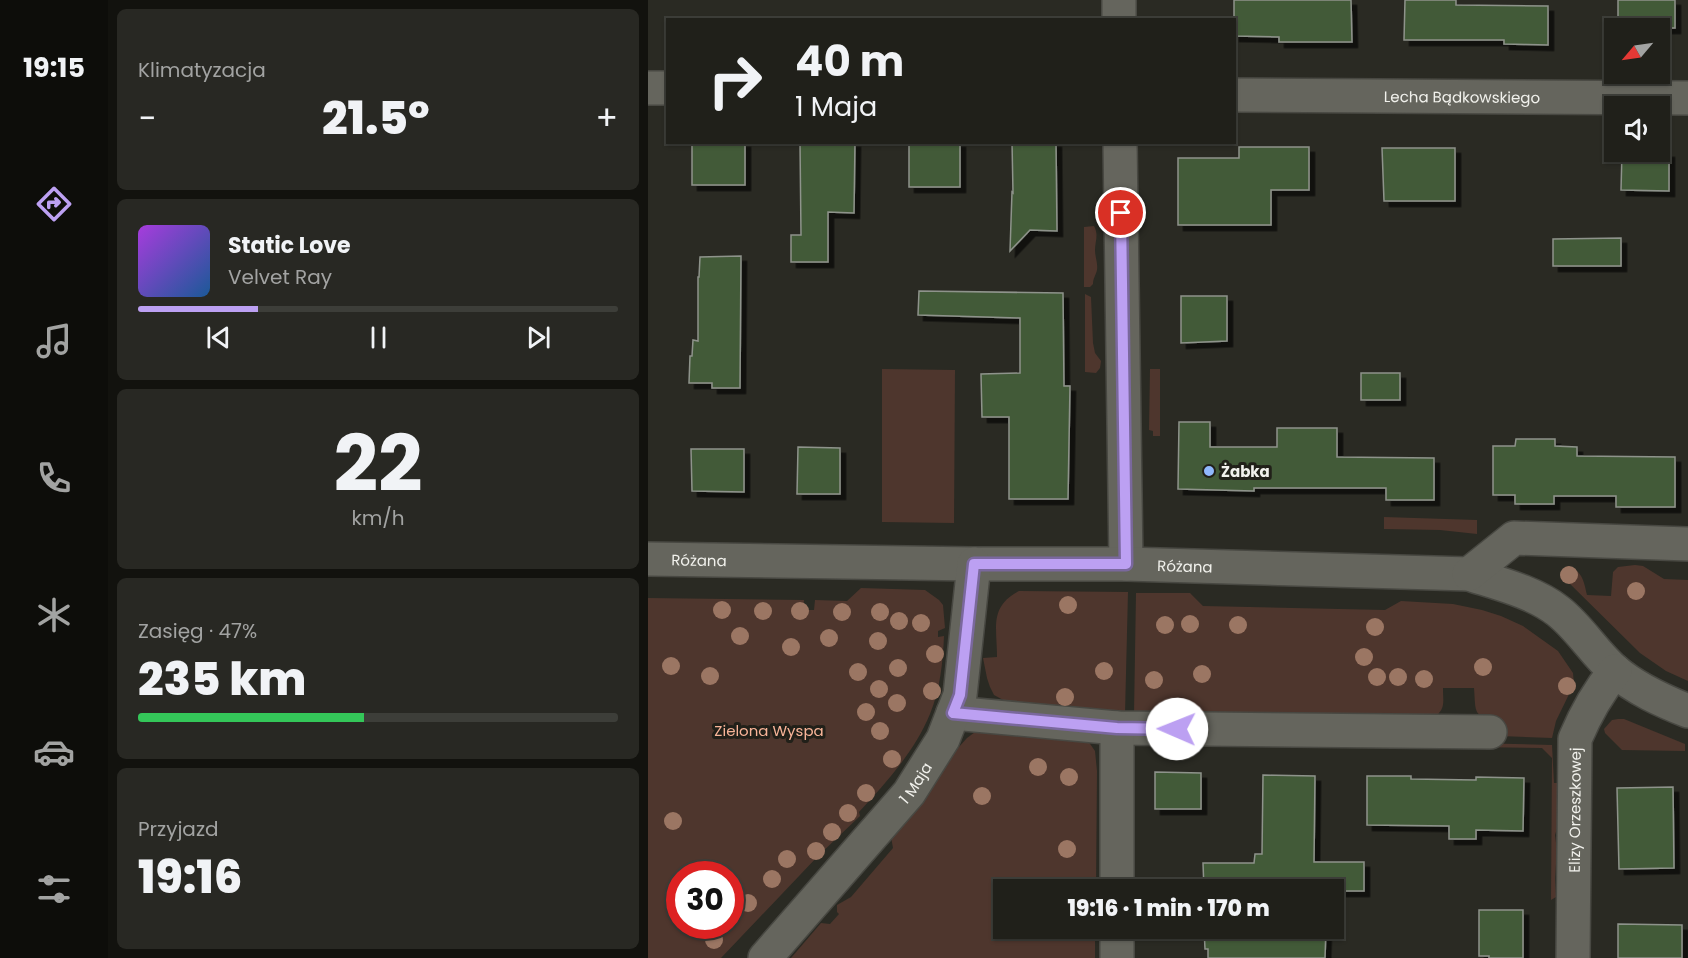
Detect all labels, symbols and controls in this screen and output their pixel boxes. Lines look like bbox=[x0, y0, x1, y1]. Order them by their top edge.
north arrow bbox=[1604, 18, 1670, 84]
map controls bbox=[1604, 18, 1670, 162]
text: 40 m bbox=[795, 32, 904, 91]
icon: right bbox=[696, 42, 774, 120]
text: 19:15 bbox=[23, 49, 85, 86]
text: Klimatyzacja bbox=[138, 56, 266, 84]
street label: Lecha Bądkowskiego bbox=[1384, 85, 1540, 108]
text: 21.5° bbox=[322, 87, 430, 150]
text: 1 Maja bbox=[795, 88, 877, 125]
text: − bbox=[138, 95, 156, 142]
text: + bbox=[595, 95, 618, 142]
button: sound bbox=[1604, 96, 1670, 162]
icon: directions bbox=[33, 183, 75, 225]
pin bbox=[1095, 187, 1146, 238]
icon: arrive bbox=[1104, 196, 1137, 229]
text: Static Love bbox=[228, 230, 351, 261]
text: Velvet Ray bbox=[228, 263, 332, 291]
icon: music bbox=[33, 320, 75, 362]
icon: previous bbox=[202, 321, 235, 354]
icon: pause bbox=[362, 321, 395, 354]
icon: next bbox=[522, 321, 555, 354]
text: 22 bbox=[333, 409, 423, 518]
icon: phone bbox=[33, 457, 75, 499]
place label: Żabka bbox=[1221, 461, 1270, 482]
marker: Żabka bbox=[1202, 464, 1216, 478]
text: km/h bbox=[351, 504, 405, 532]
street label: Różana bbox=[671, 549, 727, 571]
street label: Różana bbox=[1157, 554, 1213, 577]
icon: climate bbox=[33, 594, 75, 636]
text: Zasięg · 47% bbox=[138, 617, 257, 645]
text: 235 km bbox=[138, 648, 306, 711]
position arrow bbox=[1145, 697, 1209, 761]
park label: Zielona Wyspa bbox=[714, 720, 824, 741]
icon: car bbox=[33, 731, 75, 773]
street label: Elizy Orzeszkowej bbox=[1563, 747, 1585, 873]
street label: 1 Maja bbox=[894, 758, 936, 808]
text: Przyjazd bbox=[138, 815, 219, 843]
text: 19:16 bbox=[138, 846, 242, 909]
speed limit sign: 30 bbox=[666, 861, 744, 939]
icon: filters bbox=[33, 868, 75, 910]
text: 19:16 · 1 min · 170 m bbox=[1067, 893, 1270, 924]

